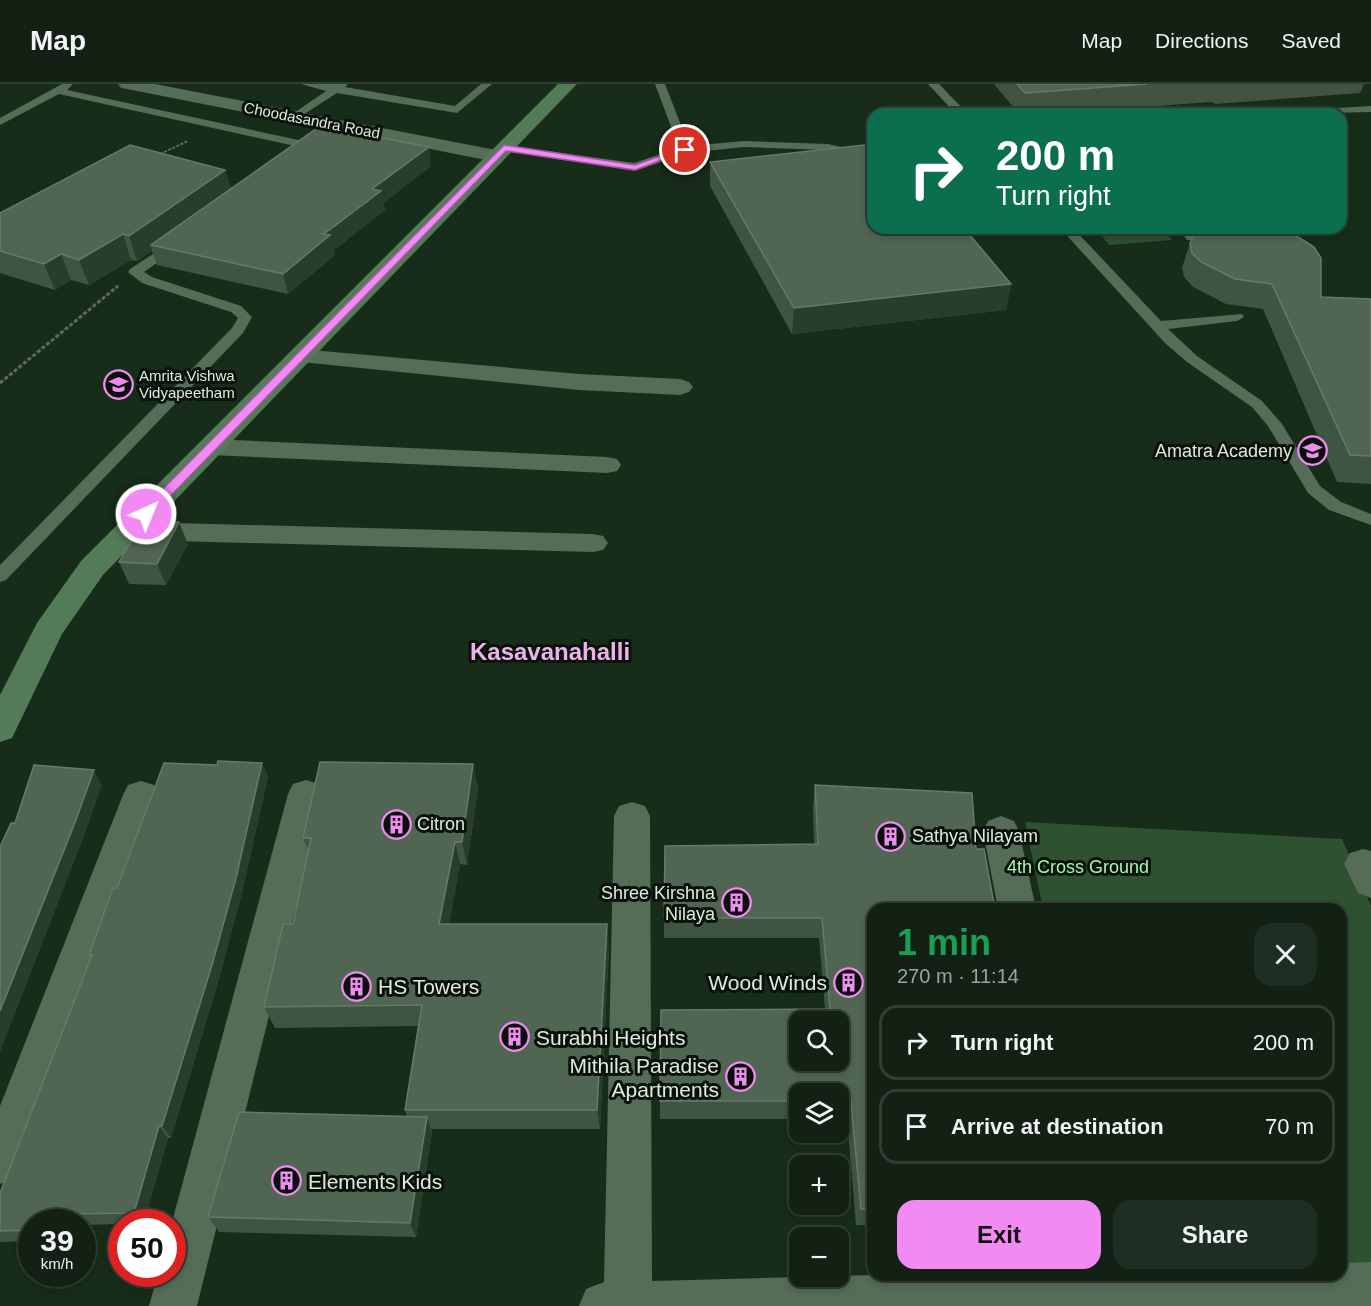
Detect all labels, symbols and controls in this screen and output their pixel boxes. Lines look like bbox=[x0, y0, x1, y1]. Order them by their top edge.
text: Map bbox=[30, 25, 86, 56]
text: Map bbox=[1081, 29, 1122, 52]
text: Directions bbox=[1155, 29, 1248, 52]
text: Saved bbox=[1281, 29, 1341, 52]
street label: Choodasandra Road bbox=[242, 98, 382, 142]
pin bbox=[659, 124, 710, 175]
icon: right bbox=[897, 132, 975, 210]
text: 200 m bbox=[996, 132, 1115, 179]
icon: arrive bbox=[668, 133, 701, 166]
text: Turn right bbox=[996, 181, 1111, 211]
place label: Amrita Vishwa Vidyapeetham bbox=[139, 367, 235, 401]
school or university icon: Amrita Vishwa Vidyapeetham bbox=[102, 368, 134, 400]
school or university icon: Amatra Academy bbox=[1297, 435, 1329, 467]
place label: Amatra Academy bbox=[1155, 441, 1292, 461]
position arrow bbox=[114, 482, 178, 546]
district label: Kasavanahalli bbox=[470, 638, 630, 665]
building icon: Citron bbox=[380, 808, 412, 840]
place label: Citron bbox=[417, 814, 465, 834]
building icon: Sathya Nilayam bbox=[875, 820, 907, 852]
place label: Sathya Nilayam bbox=[912, 826, 1038, 846]
park label: 4th Cross Ground bbox=[1007, 857, 1149, 877]
place label: Shree Kirshna Nilaya bbox=[601, 883, 716, 924]
building icon: Shree Kirshna Nilaya bbox=[720, 887, 752, 919]
text: 1 min bbox=[897, 922, 991, 963]
button: close bbox=[1254, 923, 1317, 986]
text: 270 m · 11:14 bbox=[897, 965, 1019, 987]
building icon: Wood Winds bbox=[832, 966, 864, 998]
building icon: HS Towers bbox=[341, 970, 373, 1002]
place label: Wood Winds bbox=[708, 971, 827, 994]
place label: HS Towers bbox=[378, 975, 479, 998]
map controls bbox=[789, 1011, 849, 1287]
button: search bbox=[789, 1011, 849, 1071]
building icon: Surabhi Heights bbox=[499, 1021, 531, 1053]
place label: Surabhi Heights bbox=[536, 1026, 685, 1049]
icon: right bbox=[900, 1026, 933, 1059]
text: Turn right bbox=[951, 1030, 1053, 1055]
text: 200 m bbox=[1253, 1030, 1314, 1055]
place label: Mithila Paradise Apartments bbox=[570, 1054, 719, 1101]
building icon: Mithila Paradise Apartments bbox=[724, 1061, 756, 1093]
button: layers bbox=[789, 1083, 849, 1143]
icon: arrive bbox=[900, 1110, 933, 1143]
text: Arrive at destination bbox=[951, 1114, 1164, 1139]
text: 70 m bbox=[1265, 1114, 1314, 1139]
button: + bbox=[789, 1155, 849, 1215]
building icon: Elements Kids bbox=[271, 1165, 303, 1197]
place label: Elements Kids bbox=[308, 1170, 442, 1193]
button: Exit bbox=[897, 1200, 1101, 1269]
button: Share bbox=[1113, 1200, 1317, 1269]
speed limit sign: 50 bbox=[108, 1209, 186, 1287]
text: 39 bbox=[40, 1224, 74, 1257]
button: − bbox=[789, 1227, 849, 1287]
text: km/h bbox=[41, 1255, 73, 1272]

